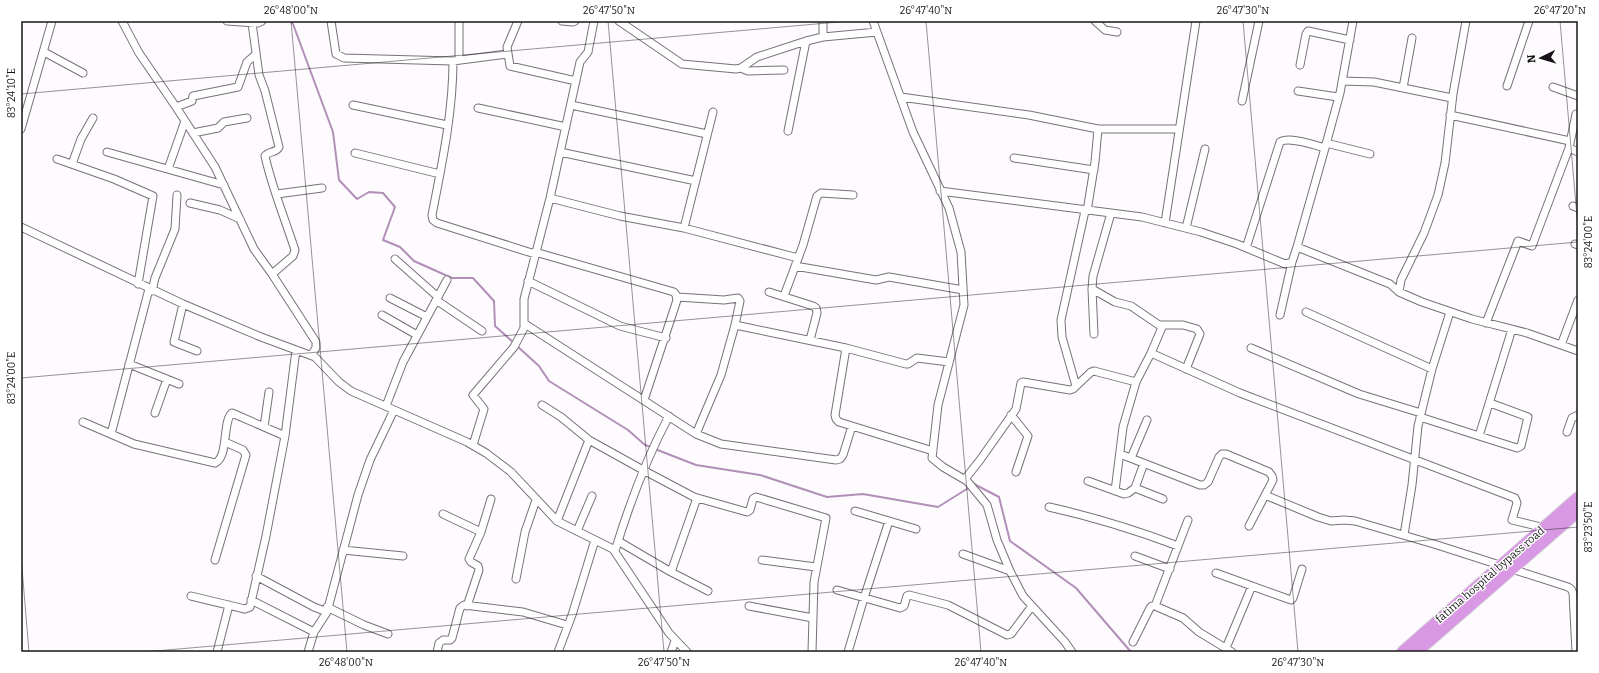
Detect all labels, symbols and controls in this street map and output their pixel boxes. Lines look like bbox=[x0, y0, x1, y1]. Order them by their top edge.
text: 26°48'00"N bbox=[264, 5, 318, 17]
text: 26°47'50"N bbox=[583, 5, 635, 17]
text: 26°47'40"N bbox=[900, 5, 952, 17]
text: 26°47'30"N bbox=[1217, 5, 1269, 17]
text: 26°47'20"N bbox=[1534, 5, 1586, 17]
north arrow bbox=[1521, 38, 1561, 78]
text: N bbox=[1525, 54, 1538, 64]
text: 83°24'10"E bbox=[6, 68, 18, 118]
text: 83°24'00"E bbox=[1583, 216, 1595, 268]
text: 83°24'00"E bbox=[6, 352, 18, 404]
text: 83°23'50"E bbox=[1583, 501, 1595, 553]
street label: fatima hospital bypass road bbox=[1433, 524, 1547, 626]
text: 26°48'00"N bbox=[319, 657, 373, 669]
text: 26°47'50"N bbox=[638, 657, 690, 669]
text: 26°47'40"N bbox=[955, 657, 1007, 669]
text: 26°47'30"N bbox=[1272, 657, 1324, 669]

